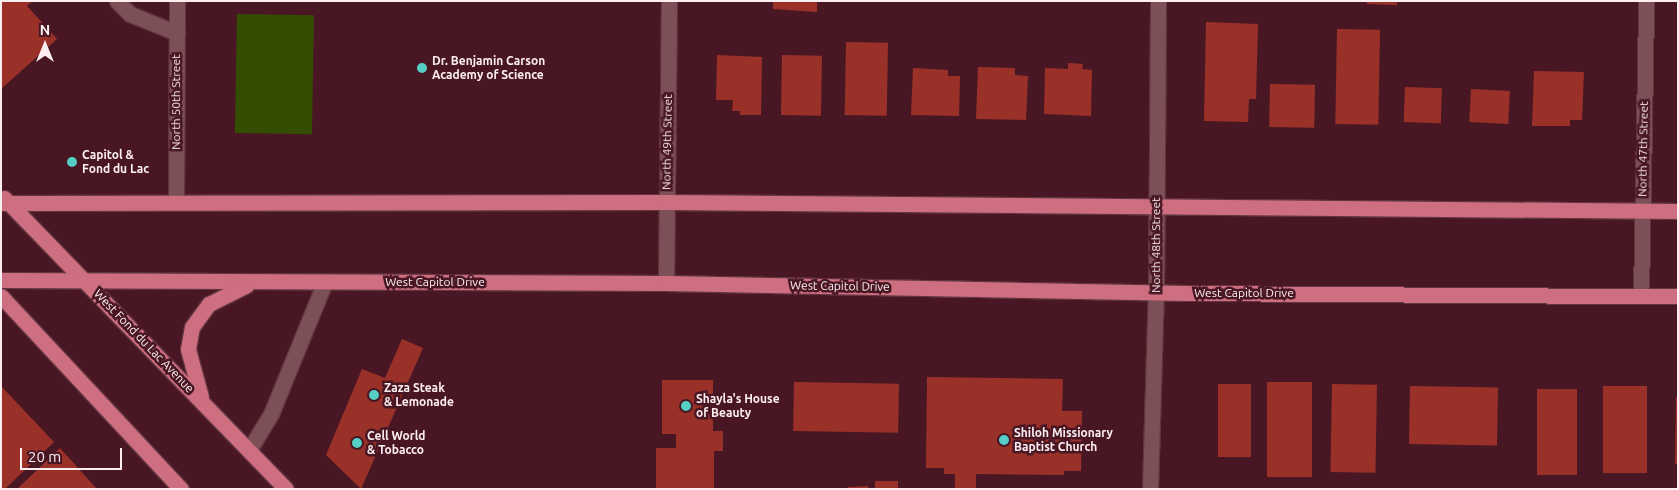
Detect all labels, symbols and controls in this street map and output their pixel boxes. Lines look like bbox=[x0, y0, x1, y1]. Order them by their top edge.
north arrow bbox=[20, 20, 70, 70]
text: N bbox=[40, 22, 50, 38]
street label: North 50th Street bbox=[169, 54, 183, 150]
place label: Dr. Benjamin Carson Academy of Science bbox=[432, 54, 545, 82]
marker: Dr. Benjamin Carson Academy of Science bbox=[416, 62, 428, 74]
street label: North 49th Street bbox=[659, 94, 675, 190]
street label: North 47th Street bbox=[1635, 101, 1651, 197]
place label: Capitol & Fond du Lac bbox=[82, 148, 149, 176]
marker: Capitol & Fond du Lac bbox=[66, 156, 78, 168]
street label: North 48th Street bbox=[1149, 197, 1163, 293]
street label: West Capitol Drive bbox=[385, 275, 485, 289]
street label: West Capitol Drive bbox=[790, 278, 890, 294]
street label: West Fond du Lac Avenue bbox=[91, 286, 197, 396]
street label: West Capitol Drive bbox=[1194, 286, 1294, 300]
place label: Zaza Steak & Lemonade bbox=[384, 381, 454, 409]
marker: Zaza Steak & Lemonade bbox=[368, 389, 380, 401]
place label: Shayla's House of Beauty bbox=[696, 392, 780, 420]
marker: Shayla's House of Beauty bbox=[680, 400, 692, 412]
place label: Shiloh Missionary Baptist Church bbox=[1014, 426, 1113, 454]
place label: Cell World & Tobacco bbox=[367, 429, 426, 457]
marker: Shiloh Missionary Baptist Church bbox=[998, 434, 1010, 446]
marker: Cell World & Tobacco bbox=[351, 437, 363, 449]
scale bar bbox=[22, 438, 125, 470]
text: 20 m bbox=[28, 448, 61, 465]

